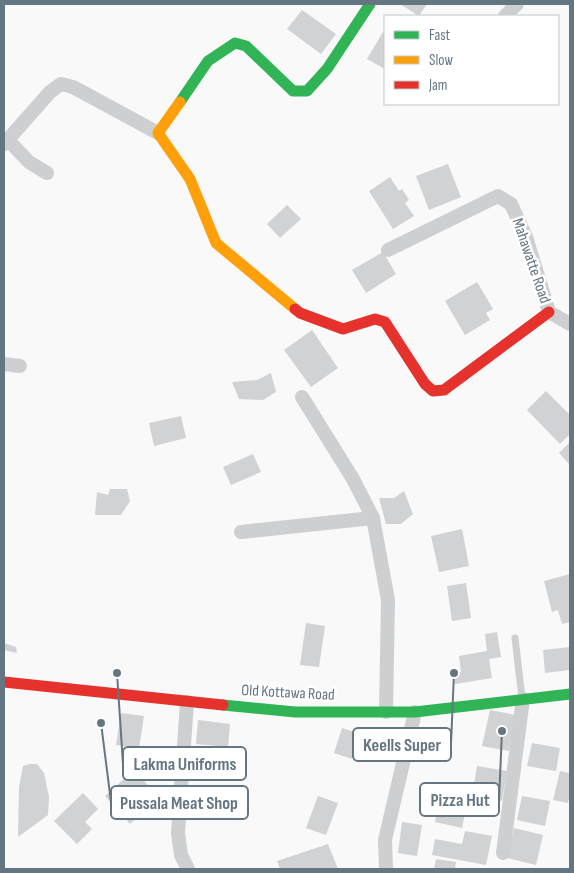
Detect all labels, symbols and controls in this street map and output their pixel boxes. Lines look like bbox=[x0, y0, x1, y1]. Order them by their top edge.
legend bbox=[384, 15, 559, 105]
text: Fast bbox=[429, 26, 451, 45]
text: Slow bbox=[429, 51, 453, 70]
text: Jam bbox=[428, 76, 447, 95]
street label: Mahawatte Road bbox=[508, 216, 554, 306]
street label: Old Kottawa Road bbox=[241, 681, 335, 705]
callout: Keells Super bbox=[353, 728, 451, 761]
text: Keells Super bbox=[363, 735, 441, 756]
callout: Lakma Uniforms bbox=[123, 747, 246, 780]
text: Lakma Uniforms bbox=[134, 754, 237, 775]
callout: Pizza Hut bbox=[420, 783, 499, 816]
callout: Pussala Meat Shop bbox=[111, 786, 248, 819]
text: Pizza Hut bbox=[430, 790, 490, 811]
text: Pussala Meat Shop bbox=[120, 793, 238, 814]

